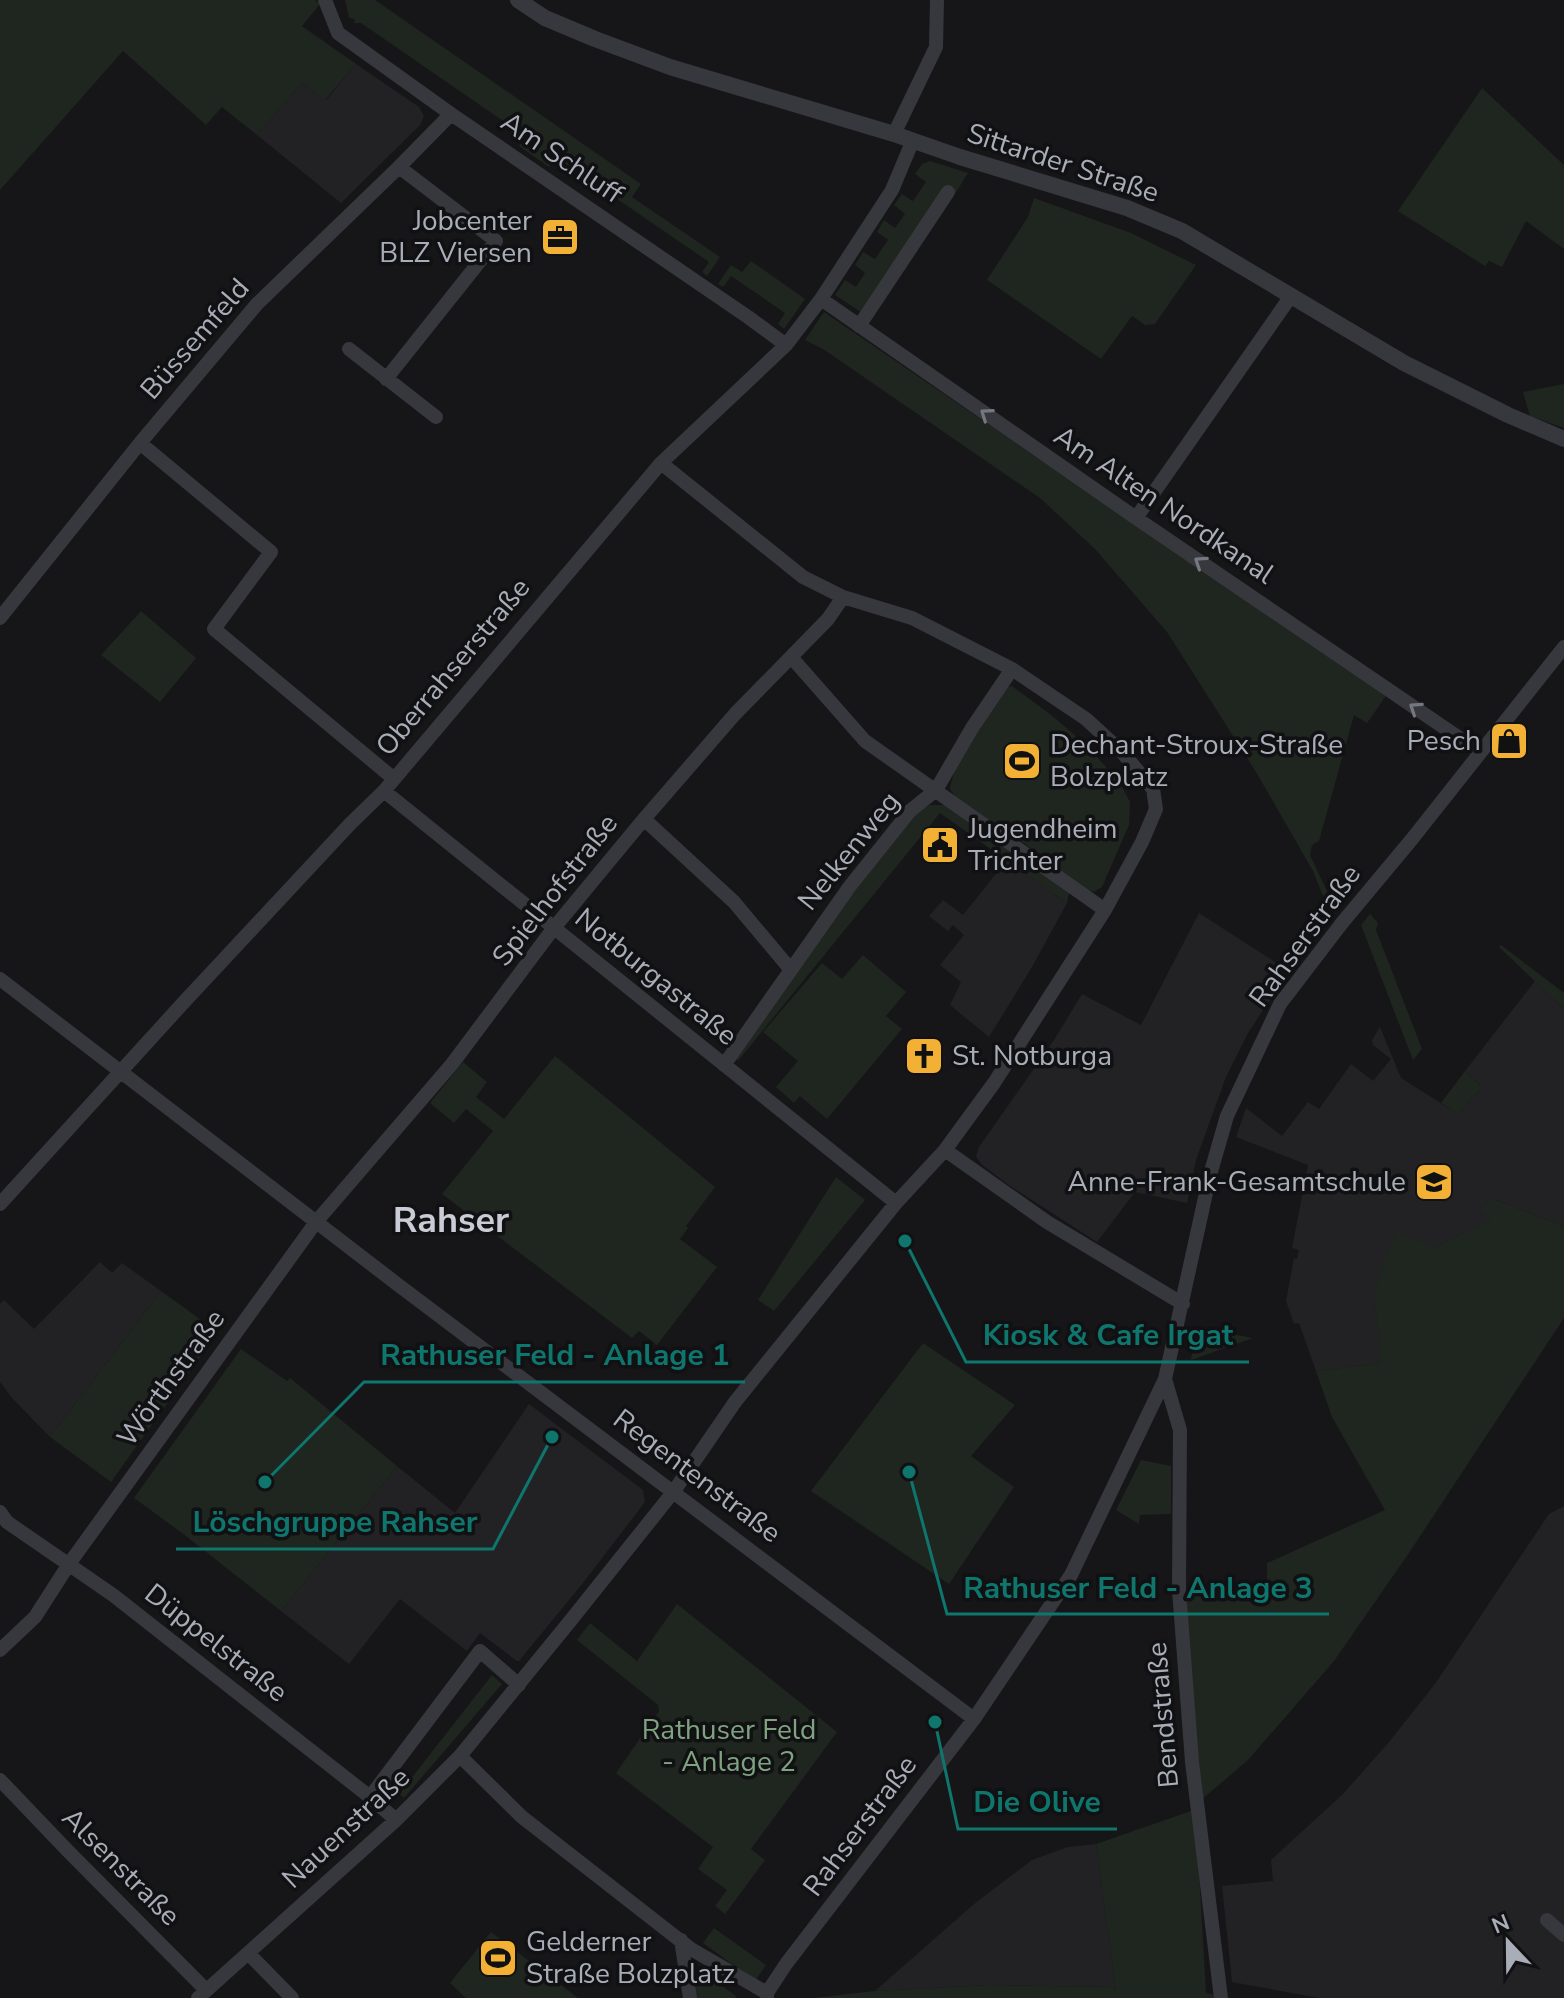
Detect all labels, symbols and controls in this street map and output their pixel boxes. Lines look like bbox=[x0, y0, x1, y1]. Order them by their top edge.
street label: Am Schluff bbox=[493, 103, 631, 213]
street label: Sittarder Straße bbox=[962, 114, 1164, 212]
place label: Jobcenter BLZ Viersen bbox=[379, 202, 532, 272]
office icon: Jobcenter BLZ Viersen bbox=[539, 216, 581, 258]
street label: Büssemfeld bbox=[132, 270, 258, 408]
one-way arrow bbox=[981, 409, 995, 424]
street label: Am Alten Nordkanal bbox=[1046, 417, 1282, 593]
one-way arrow bbox=[1195, 556, 1209, 571]
street label: Oberrahserstraße bbox=[367, 570, 539, 764]
one-way arrow bbox=[1410, 703, 1424, 718]
shop icon: Pesch bbox=[1488, 720, 1530, 762]
place label: Pesch bbox=[1407, 722, 1481, 760]
place label: Dechant-Stroux-Straße Bolzplatz bbox=[1050, 726, 1343, 796]
sports icon: Dechant-Stroux-Straße Bolzplatz bbox=[1001, 740, 1043, 782]
street label: Nelkenweg bbox=[789, 784, 909, 918]
street label: Spielhofstraße bbox=[483, 806, 627, 974]
place label: Jugendheim Trichter bbox=[967, 810, 1118, 880]
public building icon: Jugendheim Trichter bbox=[919, 824, 961, 866]
street label: Rahserstraße bbox=[1240, 857, 1370, 1015]
street label: Notburgastraße bbox=[567, 900, 745, 1054]
church icon: St. Notburga bbox=[903, 1035, 945, 1077]
place label: St. Notburga bbox=[952, 1037, 1112, 1075]
school or university icon: Anne-Frank-Gesamtschule bbox=[1413, 1161, 1455, 1203]
place label: Anne-Frank-Gesamtschule bbox=[1068, 1163, 1406, 1201]
district label: Rahser bbox=[393, 1196, 509, 1245]
street label: Wörthstraße bbox=[108, 1302, 234, 1454]
callout: Kiosk & Cafe Irgat bbox=[966, 1308, 1249, 1362]
text: Kiosk & Cafe Irgat bbox=[983, 1315, 1234, 1356]
callout: Rathuser Feld - Anlage 1 bbox=[364, 1328, 745, 1382]
text: Rathuser Feld - Anlage 1 bbox=[380, 1335, 730, 1376]
street label: Regentenstraße bbox=[605, 1400, 789, 1552]
callout: Löschgruppe Rahser bbox=[176, 1495, 493, 1549]
text: Löschgruppe Rahser bbox=[193, 1502, 478, 1543]
callout: Rathuser Feld - Anlage 3 bbox=[947, 1560, 1329, 1614]
text: Rathuser Feld - Anlage 3 bbox=[963, 1568, 1313, 1609]
street label: Düppelstraße bbox=[136, 1575, 296, 1711]
street label: Bendstraße bbox=[1138, 1641, 1188, 1789]
park label: Rathuser Feld - Anlage 2 bbox=[642, 1711, 816, 1781]
street label: Rahserstraße bbox=[794, 1748, 926, 1904]
street label: Nauenstraße bbox=[274, 1759, 418, 1897]
callout: Die Olive bbox=[958, 1775, 1117, 1829]
text: Die Olive bbox=[973, 1782, 1101, 1823]
street label: Alsenstraße bbox=[54, 1800, 188, 1934]
north arrow bbox=[1468, 1902, 1548, 1982]
text: N bbox=[1488, 1907, 1514, 1941]
place label: Gelderner Straße Bolzplatz bbox=[526, 1923, 735, 1993]
sports icon: Gelderner Straße Bolzplatz bbox=[477, 1937, 519, 1979]

